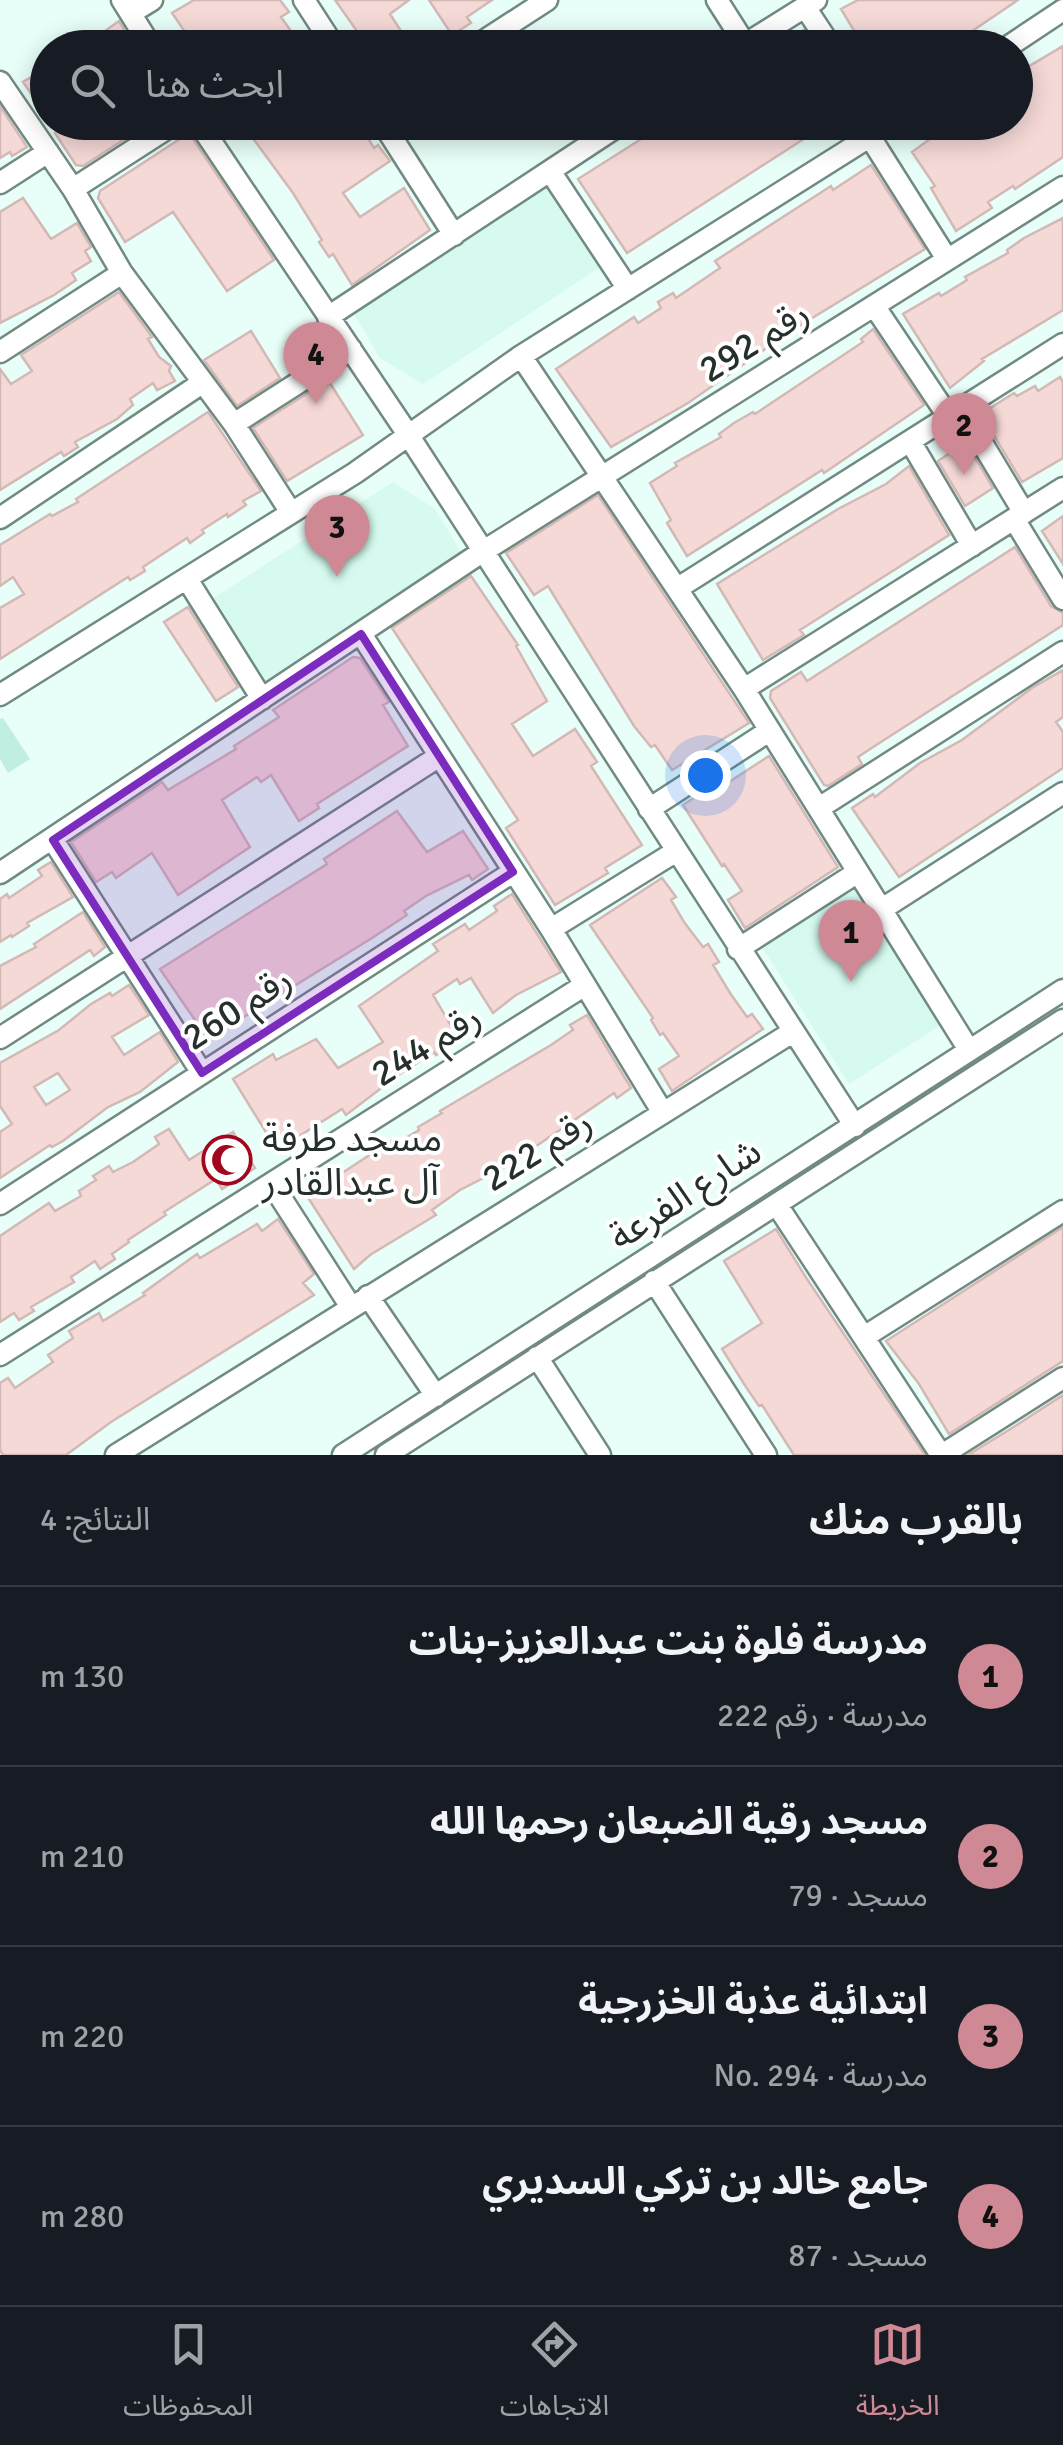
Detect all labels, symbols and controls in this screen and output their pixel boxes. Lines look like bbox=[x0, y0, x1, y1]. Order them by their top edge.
search box bbox=[30, 30, 1033, 140]
icon: search bbox=[65, 58, 120, 113]
text: ابحث هنا bbox=[145, 61, 284, 108]
street label: رقم 292 bbox=[690, 289, 820, 397]
pin: 4 bbox=[284, 322, 348, 404]
pin: 2 bbox=[932, 392, 996, 475]
pin: 3 bbox=[304, 494, 370, 577]
your location bbox=[680, 750, 731, 801]
pin: 1 bbox=[818, 900, 884, 982]
street label: رقم 260 bbox=[173, 955, 303, 1065]
street label: رقم 244 bbox=[362, 993, 492, 1101]
street label: رقم 222 bbox=[473, 1098, 603, 1206]
place label: مسجد طرفة آل عبدالقادر bbox=[261, 1115, 442, 1206]
street label: شارع الفرعة bbox=[600, 1127, 772, 1264]
mosque icon: مسجد طرفة آل عبدالقادر bbox=[201, 1134, 253, 1186]
text: بالقرب منك bbox=[809, 1495, 1023, 1546]
text: النتائج: 4 bbox=[40, 1500, 150, 1539]
text: مدرسة فلوة بنت عبدالعزيز-بنات bbox=[409, 1618, 928, 1665]
text: 130 m bbox=[40, 1657, 124, 1696]
text: 1 bbox=[982, 1657, 999, 1696]
text: مدرسة · رقم 222 bbox=[717, 1696, 928, 1735]
text: مسجد رقية الضبعان رحمها الله bbox=[430, 1798, 928, 1845]
text: 210 m bbox=[40, 1837, 124, 1876]
text: 2 bbox=[982, 1837, 999, 1876]
text: مسجد · 79 bbox=[788, 1876, 928, 1915]
text: ابتدائية عذبة الخزرجية bbox=[578, 1978, 928, 2025]
text: 220 m bbox=[40, 2017, 124, 2056]
text: 3 bbox=[982, 2017, 999, 2056]
text: مدرسة · No. 294 bbox=[714, 2056, 928, 2095]
text: جامع خالد بن تركي السديري bbox=[482, 2158, 928, 2205]
text: 280 m bbox=[40, 2197, 124, 2236]
text: 4 bbox=[982, 2197, 999, 2236]
text: مسجد · 87 bbox=[788, 2236, 928, 2275]
tab: المحفوظات bbox=[123, 2317, 253, 2436]
tab: الاتجاهات bbox=[500, 2317, 609, 2436]
tab: الخريطة bbox=[856, 2317, 940, 2436]

